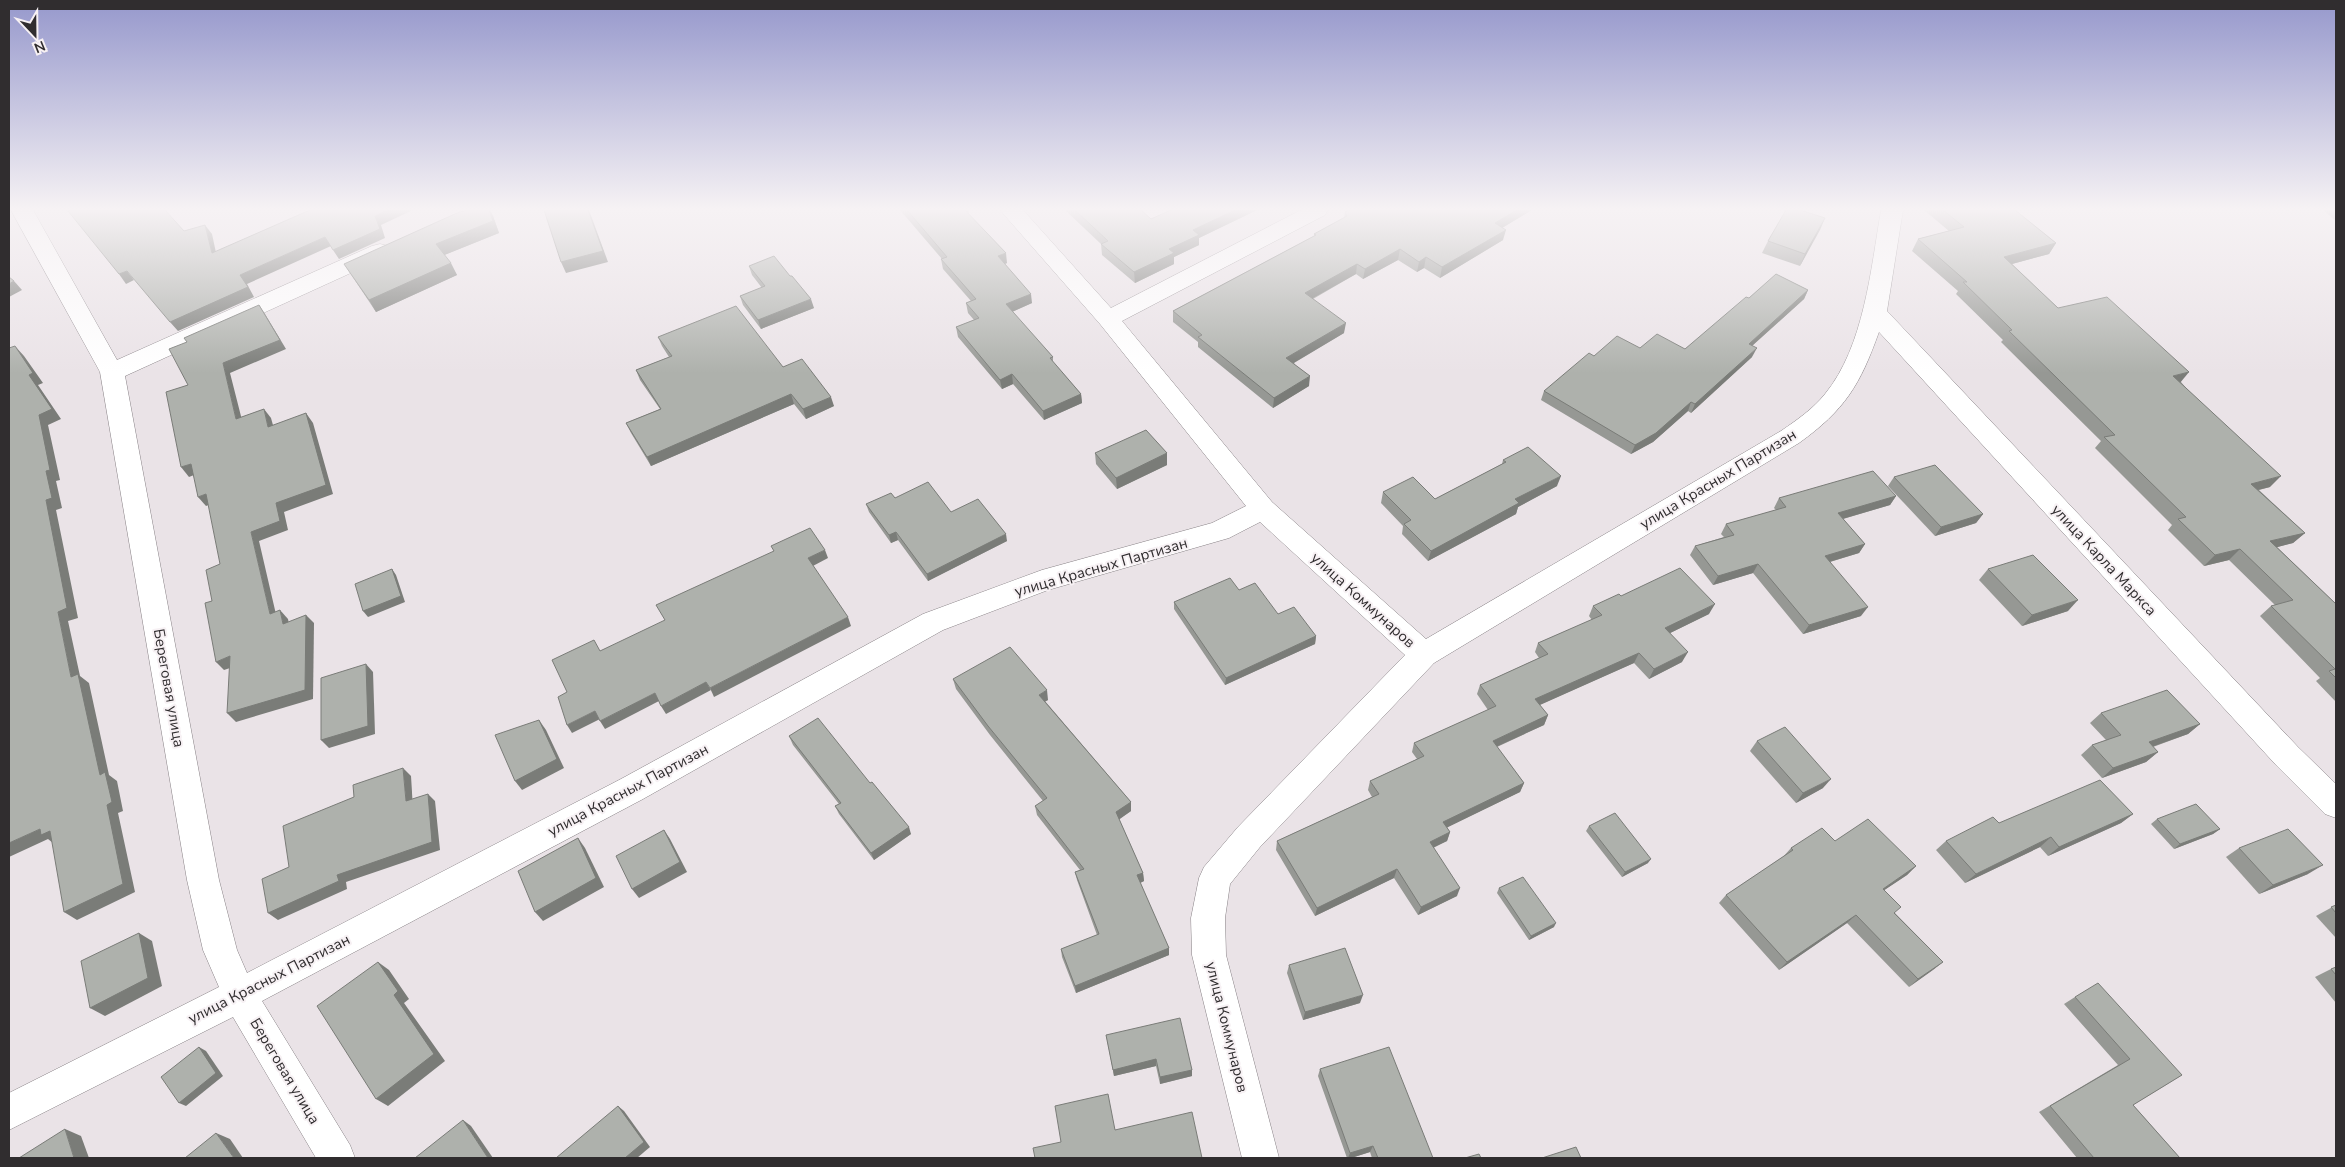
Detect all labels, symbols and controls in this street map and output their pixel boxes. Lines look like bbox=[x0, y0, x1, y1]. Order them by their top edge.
north arrow bbox=[10, 10, 60, 60]
text: N bbox=[31, 36, 48, 57]
street label: улица Красных Партизан bbox=[1636, 424, 1800, 534]
street label: улица Карла Маркса bbox=[2047, 500, 2161, 620]
street label: улица Красных Партизан bbox=[1012, 533, 1190, 601]
street label: улица Коммунаров bbox=[1307, 548, 1419, 652]
street label: Береговая улица bbox=[149, 627, 189, 749]
street label: улица Красных Партизан bbox=[544, 739, 712, 841]
street label: улица Красных Партизан bbox=[185, 929, 353, 1029]
street label: улица Коммунаров bbox=[1201, 960, 1253, 1094]
street label: Береговая улица bbox=[245, 1014, 325, 1128]

